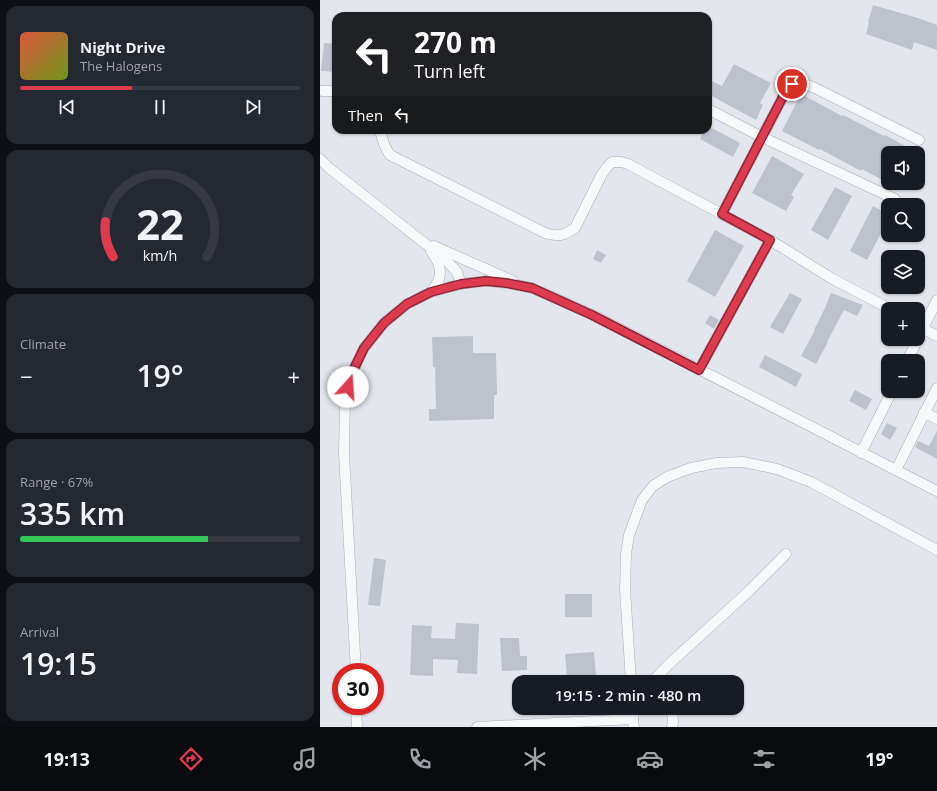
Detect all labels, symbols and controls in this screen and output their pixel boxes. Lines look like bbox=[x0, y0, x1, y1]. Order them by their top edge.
text: 270 m bbox=[414, 23, 497, 61]
icon: left bbox=[348, 28, 400, 80]
text: Night Drive bbox=[80, 37, 165, 57]
text: The Halogens bbox=[80, 57, 162, 75]
text: Turn left bbox=[414, 59, 485, 83]
pin bbox=[775, 67, 809, 101]
icon: arrive bbox=[781, 73, 803, 95]
icon: previous bbox=[56, 96, 78, 118]
icon: pause bbox=[149, 96, 171, 118]
icon: next bbox=[242, 96, 264, 118]
icon: left bbox=[391, 104, 413, 126]
text: Then bbox=[348, 105, 383, 125]
map controls bbox=[881, 146, 925, 398]
button: sound bbox=[881, 146, 925, 190]
text: 22 bbox=[136, 196, 184, 252]
button: search bbox=[881, 198, 925, 242]
text: km/h bbox=[143, 246, 177, 265]
button: layers bbox=[881, 250, 925, 294]
button: + bbox=[881, 302, 925, 346]
text: Climate bbox=[20, 335, 66, 353]
button: − bbox=[881, 354, 925, 398]
text: 19° bbox=[136, 355, 184, 396]
text: − bbox=[20, 361, 33, 391]
text: + bbox=[287, 361, 300, 391]
position arrow bbox=[327, 366, 369, 408]
text: Range · 67% bbox=[20, 473, 93, 491]
text: 335 km bbox=[20, 493, 125, 534]
text: Arrival bbox=[20, 623, 59, 641]
text: 19:15 bbox=[20, 643, 97, 684]
speed limit sign: 30 bbox=[332, 663, 384, 715]
text: 19:15 · 2 min · 480 m bbox=[555, 685, 701, 705]
icon: directions bbox=[177, 745, 205, 773]
icon: music bbox=[291, 745, 319, 773]
icon: phone bbox=[406, 745, 434, 773]
icon: climate bbox=[521, 745, 549, 773]
icon: car bbox=[636, 745, 664, 773]
icon: filters bbox=[750, 745, 778, 773]
text: 19:13 bbox=[43, 747, 90, 771]
text: 19° bbox=[865, 747, 894, 771]

